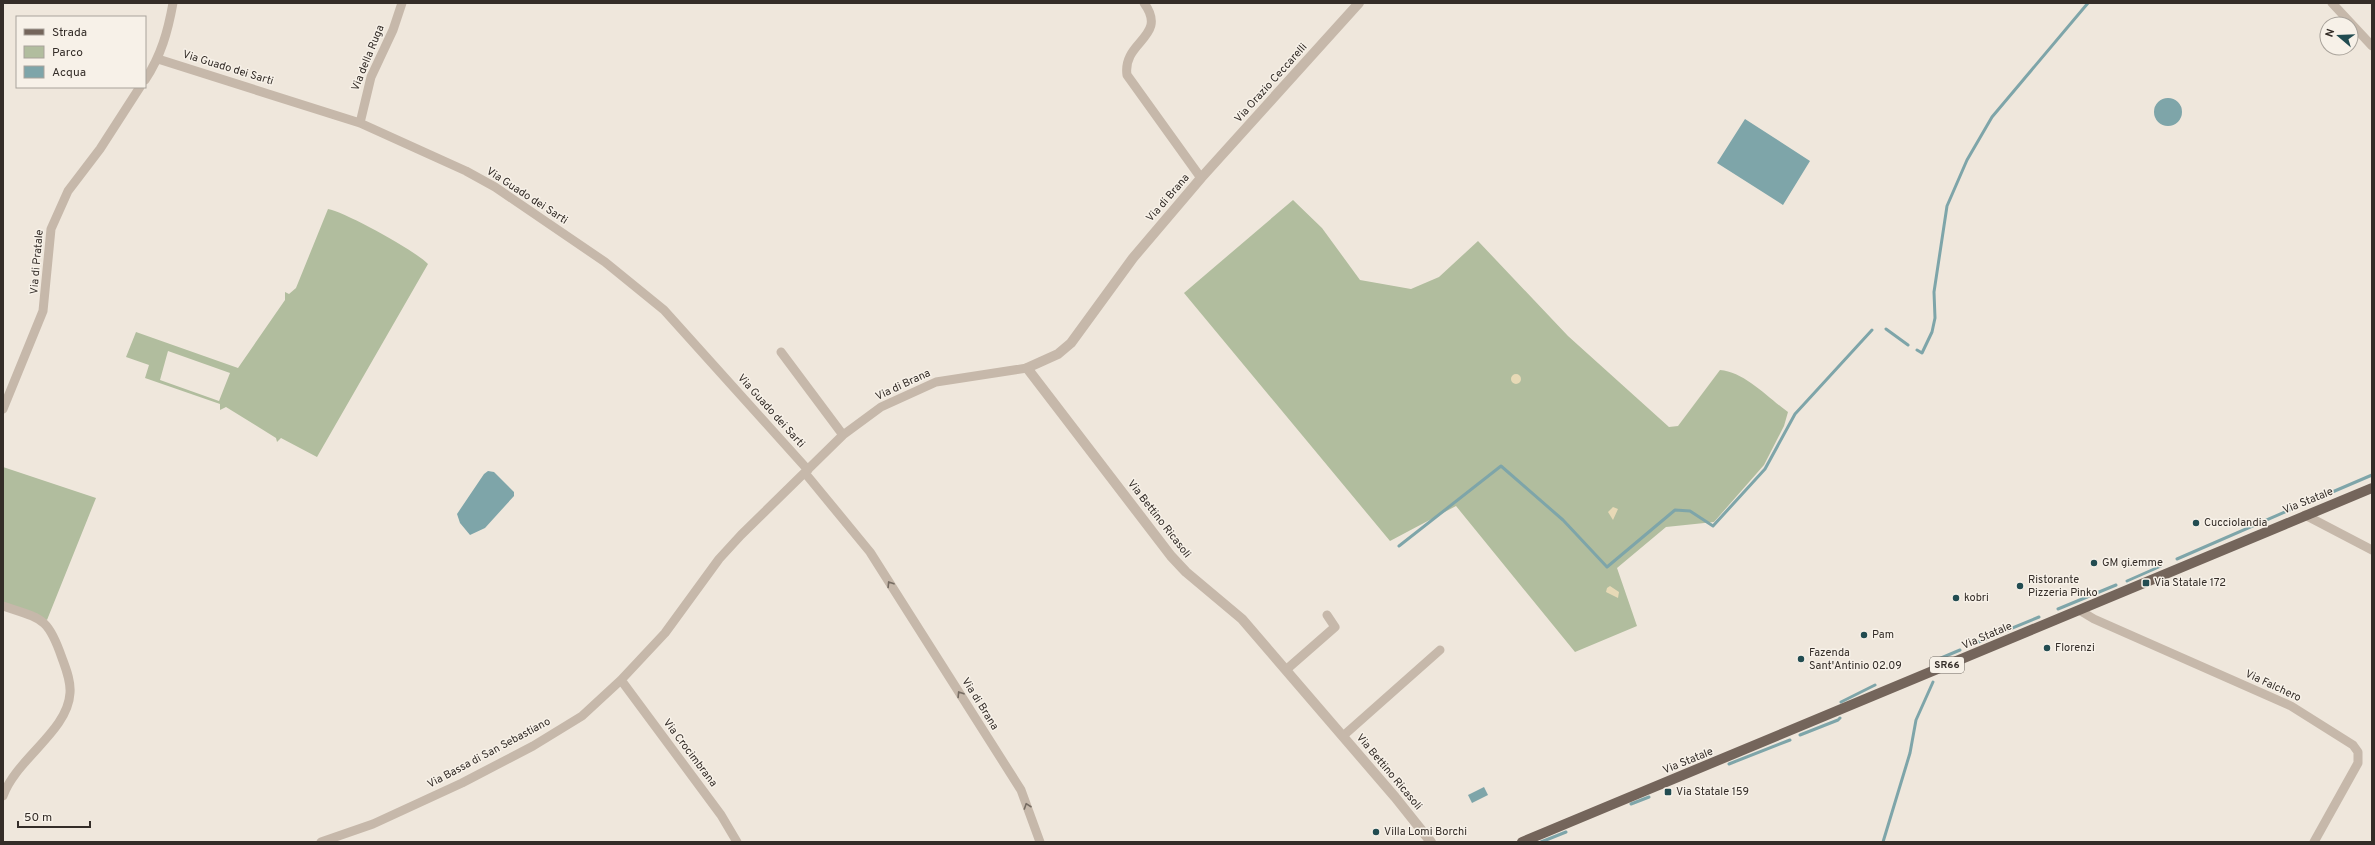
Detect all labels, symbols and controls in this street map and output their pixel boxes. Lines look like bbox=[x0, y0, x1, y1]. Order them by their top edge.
legend bbox=[16, 16, 146, 88]
north arrow bbox=[2319, 16, 2359, 56]
street label: Via della Ruga bbox=[348, 23, 388, 93]
text: Strada bbox=[52, 25, 87, 41]
text: N bbox=[2323, 27, 2338, 39]
street label: Via Orazio Ceccarelli bbox=[1232, 40, 1310, 126]
text: Parco bbox=[52, 45, 83, 61]
street label: Via Guado dei Sarti bbox=[181, 48, 275, 88]
text: Acqua bbox=[52, 65, 86, 81]
street label: Via Guado dei Sarti bbox=[484, 164, 570, 228]
street label: Via di Brana bbox=[1143, 171, 1193, 225]
street label: Via di Pratale bbox=[27, 229, 47, 295]
street label: Via di Brana bbox=[873, 366, 933, 404]
street label: Via Guado dei Sarti bbox=[734, 371, 808, 451]
street label: Via Bettino Ricasoli bbox=[1124, 477, 1194, 561]
street label: Via Statale bbox=[2281, 485, 2335, 517]
place label: Cucciolandia bbox=[2204, 516, 2267, 530]
marker: Cucciolandia bbox=[2191, 518, 2201, 528]
place label: GM gi.emme bbox=[2102, 556, 2163, 570]
marker: GM gi.emme bbox=[2089, 558, 2099, 568]
place label: Ristorante Pizzeria Pinko bbox=[2028, 573, 2098, 600]
place label: Via Statale 172 bbox=[2154, 576, 2226, 590]
marker: Via Statale 172 bbox=[2141, 578, 2151, 588]
one-way arrow bbox=[888, 581, 895, 588]
marker: Ristorante Pizzeria Pinko bbox=[2015, 581, 2025, 591]
place label: kobri bbox=[1964, 591, 1989, 605]
marker: kobri bbox=[1951, 593, 1961, 603]
street label: Via Statale bbox=[1960, 619, 2014, 653]
place label: Pam bbox=[1872, 628, 1894, 642]
marker: Pam bbox=[1859, 630, 1869, 640]
place label: Florenzi bbox=[2055, 641, 2095, 655]
marker: Florenzi bbox=[2042, 643, 2052, 653]
place label: Fazenda Sant'Antinio 02.09 bbox=[1809, 646, 1902, 673]
marker: Fazenda Sant'Antinio 02.09 bbox=[1796, 654, 1806, 664]
road number: SR66 bbox=[1930, 657, 1964, 673]
street label: Via Falchero bbox=[2243, 667, 2303, 705]
street label: Via di Brana bbox=[958, 675, 1002, 733]
one-way arrow bbox=[957, 692, 964, 699]
street label: Via Bassa di San Sebastiano bbox=[425, 715, 553, 791]
street label: Via Crocimbrana bbox=[660, 716, 720, 790]
street label: Via Bettino Ricasoli bbox=[1353, 731, 1425, 813]
street label: Via Statale bbox=[1661, 745, 1715, 777]
place label: Via Statale 159 bbox=[1676, 785, 1749, 799]
marker: Via Statale 159 bbox=[1663, 787, 1673, 797]
one-way arrow bbox=[1023, 802, 1031, 809]
scale bar bbox=[18, 803, 90, 829]
text: 50 m bbox=[24, 810, 52, 826]
place label: Villa Lomi Borchi bbox=[1384, 825, 1467, 839]
marker: Villa Lomi Borchi bbox=[1371, 827, 1381, 837]

